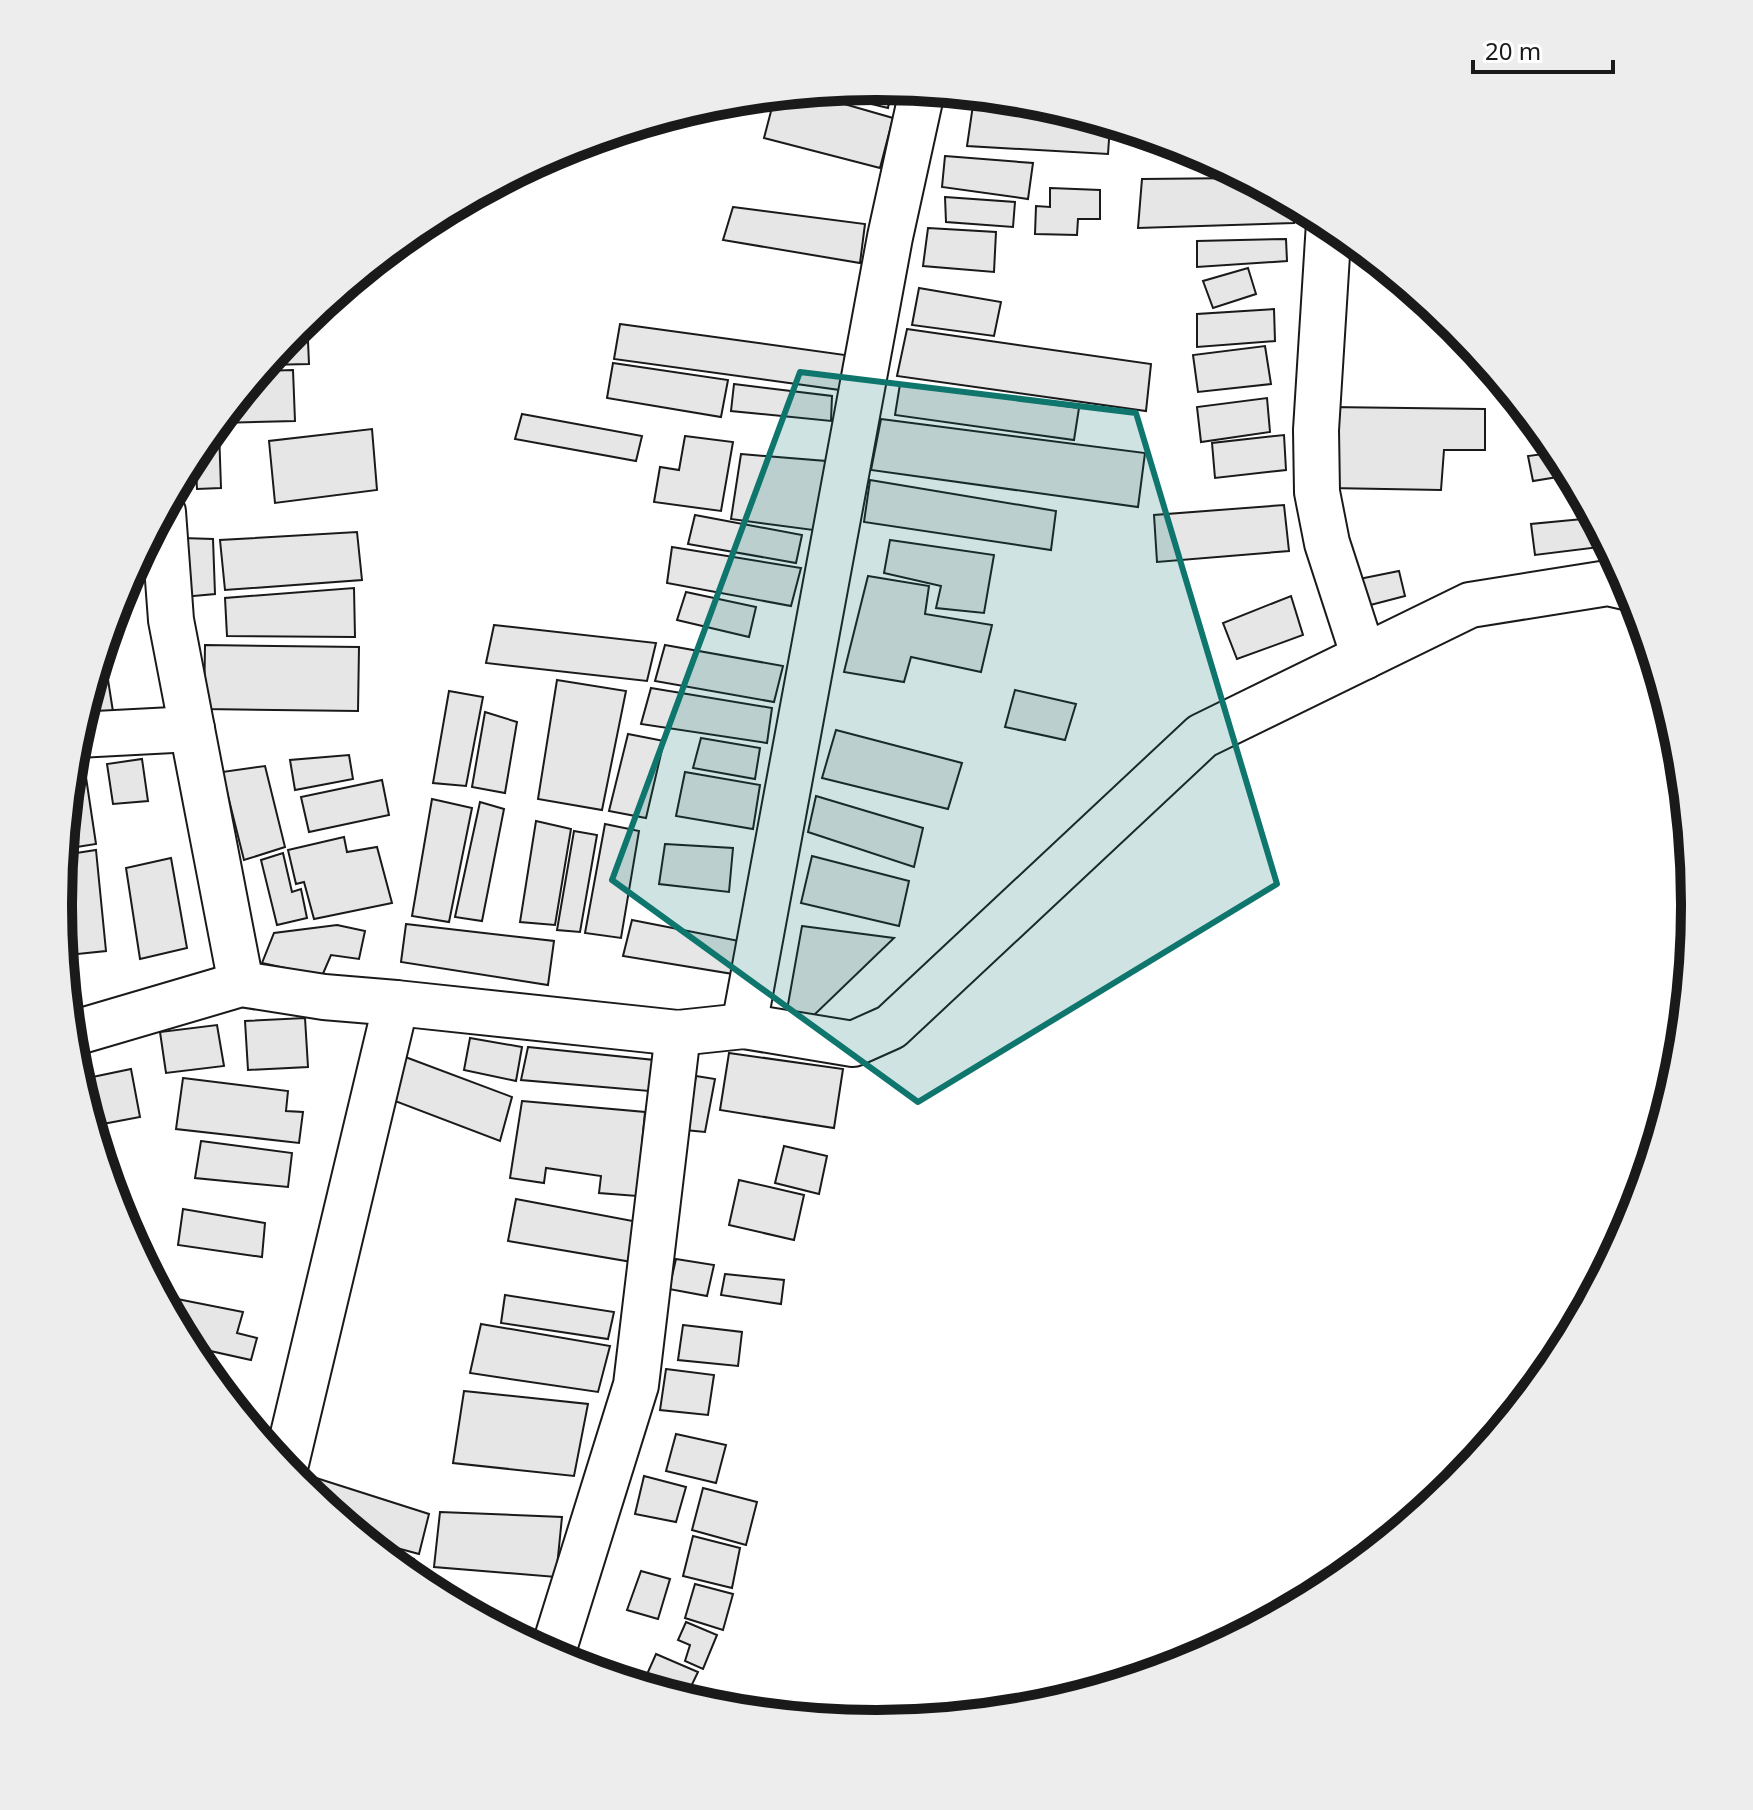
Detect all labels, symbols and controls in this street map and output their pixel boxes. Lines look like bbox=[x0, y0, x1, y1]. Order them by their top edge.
scale bar bbox=[1473, 24, 1613, 74]
text: 20 m bbox=[1485, 34, 1541, 67]

